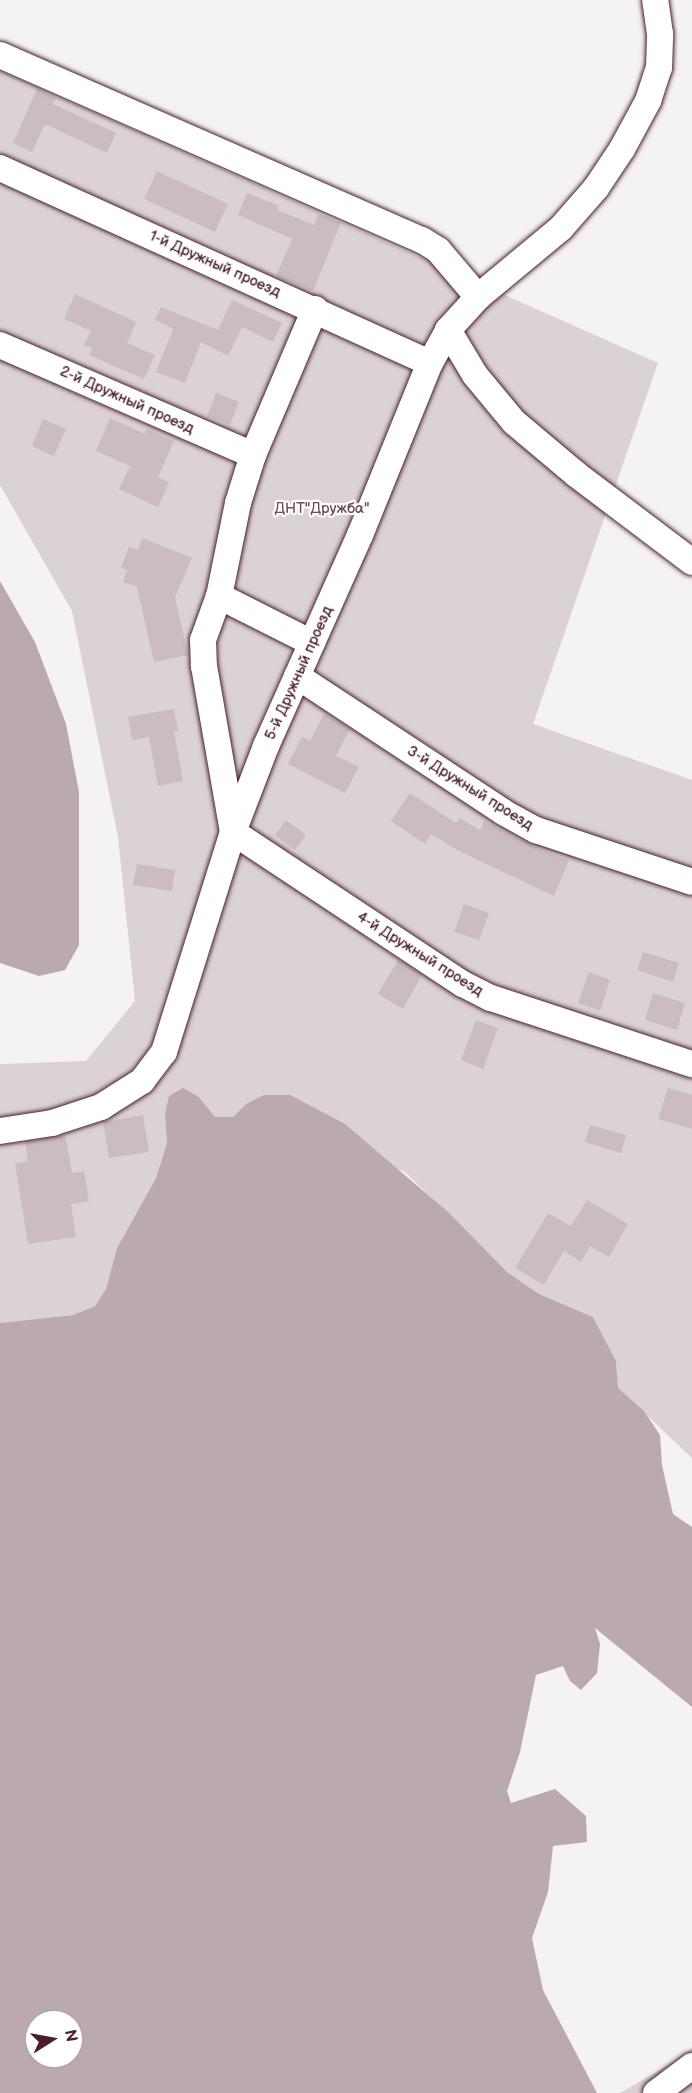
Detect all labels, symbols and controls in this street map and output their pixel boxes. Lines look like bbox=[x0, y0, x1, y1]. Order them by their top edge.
street label: 1-й Дружный проезд bbox=[147, 227, 283, 301]
street label: 2-й Дружный проезд bbox=[57, 362, 197, 438]
park label: ДНТ"Дружба" bbox=[274, 500, 370, 518]
street label: 5-й Дружный проезд bbox=[261, 603, 337, 743]
street label: 3-й Дружный проезд bbox=[404, 742, 536, 834]
street label: 4-й Дружный проезд bbox=[354, 908, 486, 1000]
north arrow bbox=[24, 2009, 84, 2069]
text: N bbox=[60, 2028, 81, 2044]

